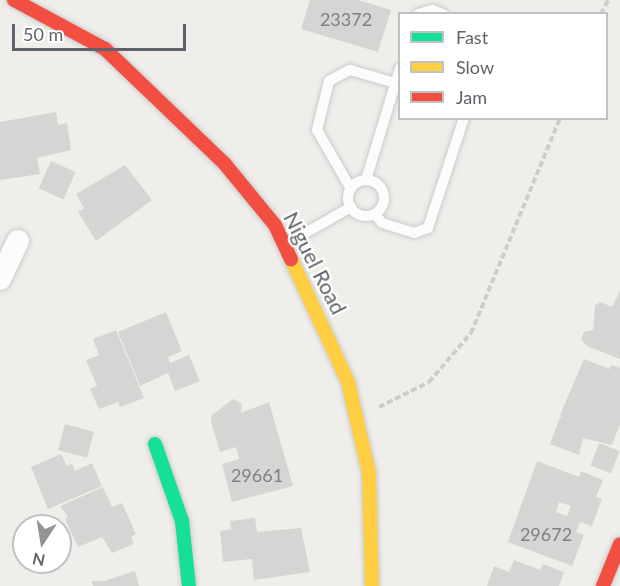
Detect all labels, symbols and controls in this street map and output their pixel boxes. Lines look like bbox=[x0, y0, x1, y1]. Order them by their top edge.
house number: 23372 bbox=[320, 8, 372, 30]
scale bar bbox=[15, 12, 189, 50]
legend bbox=[398, 12, 608, 120]
text: 50 m bbox=[23, 23, 63, 45]
text: Fast bbox=[456, 26, 488, 48]
text: Slow bbox=[456, 56, 494, 78]
text: Jam bbox=[456, 86, 487, 108]
street label: Niguel Road bbox=[278, 208, 352, 318]
house number: 29661 bbox=[231, 464, 283, 486]
north arrow bbox=[12, 514, 72, 574]
house number: 29672 bbox=[520, 523, 572, 545]
text: N bbox=[31, 550, 47, 571]

